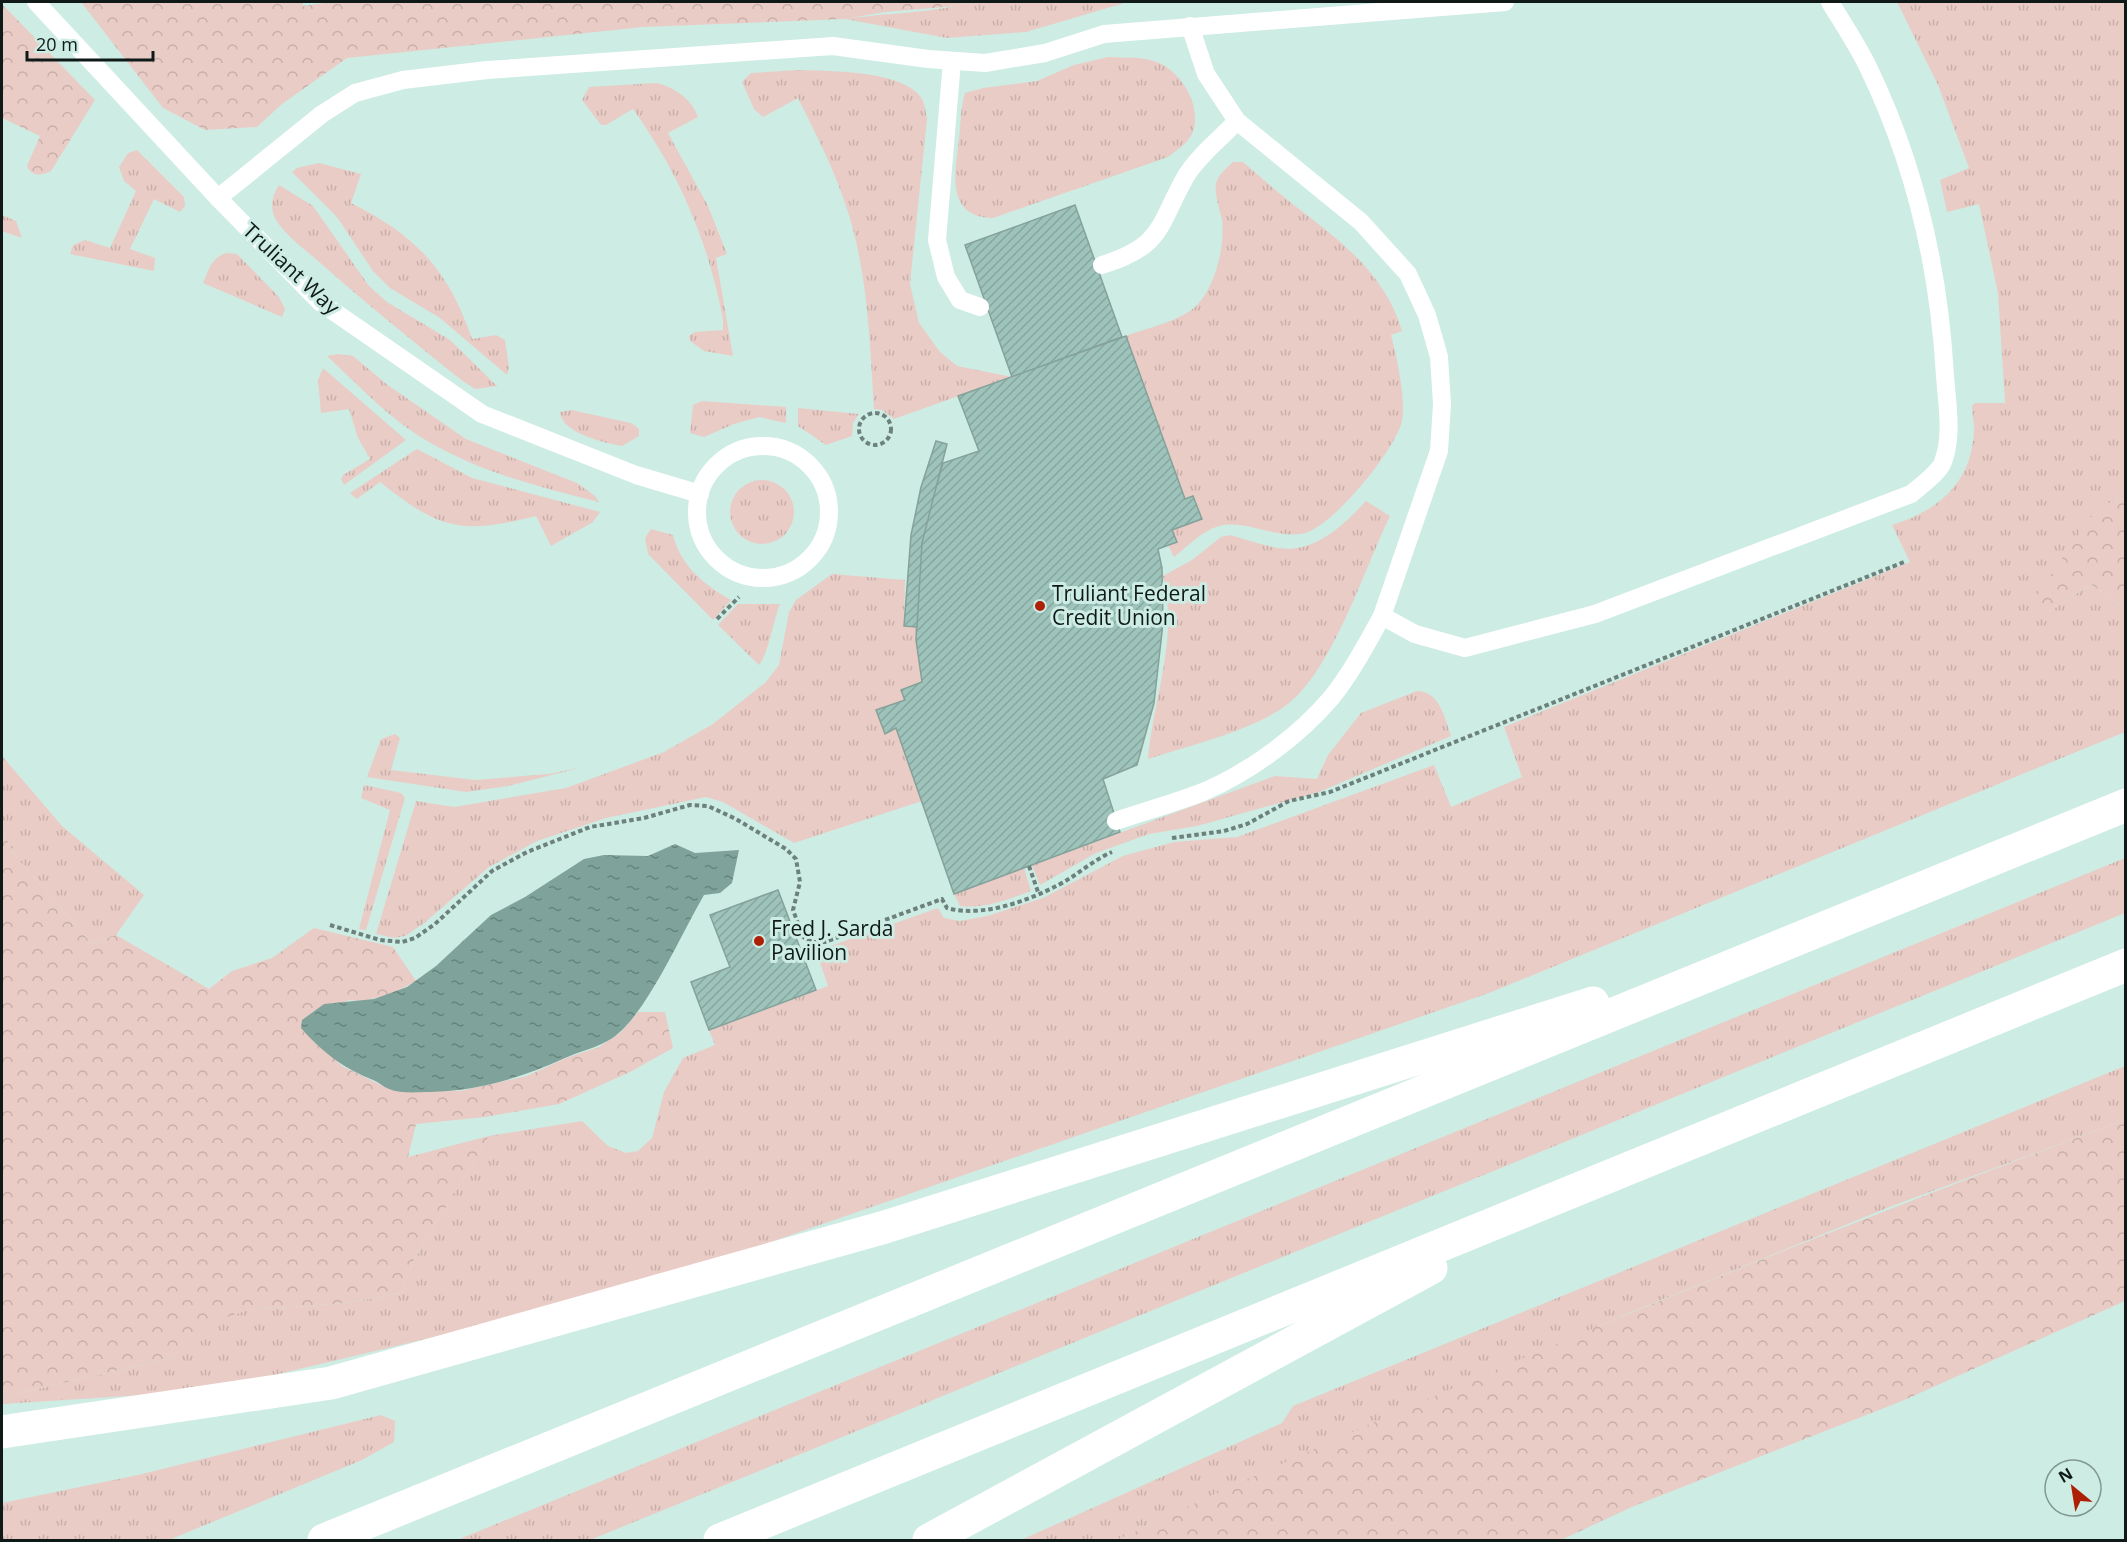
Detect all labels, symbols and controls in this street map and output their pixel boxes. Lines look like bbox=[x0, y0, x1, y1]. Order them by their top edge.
scale bar bbox=[27, 24, 153, 62]
text: 20 m bbox=[36, 32, 78, 56]
street label: Truliant Way bbox=[237, 216, 346, 321]
place label: Truliant Federal Credit Union bbox=[1052, 579, 1206, 631]
marker: Truliant Federal Credit Union bbox=[1033, 599, 1047, 613]
place label: Fred J. Sarda Pavilion bbox=[771, 914, 893, 966]
marker: Fred J. Sarda Pavilion bbox=[752, 934, 766, 948]
north arrow bbox=[2043, 1458, 2103, 1518]
text: N bbox=[2054, 1462, 2077, 1488]

